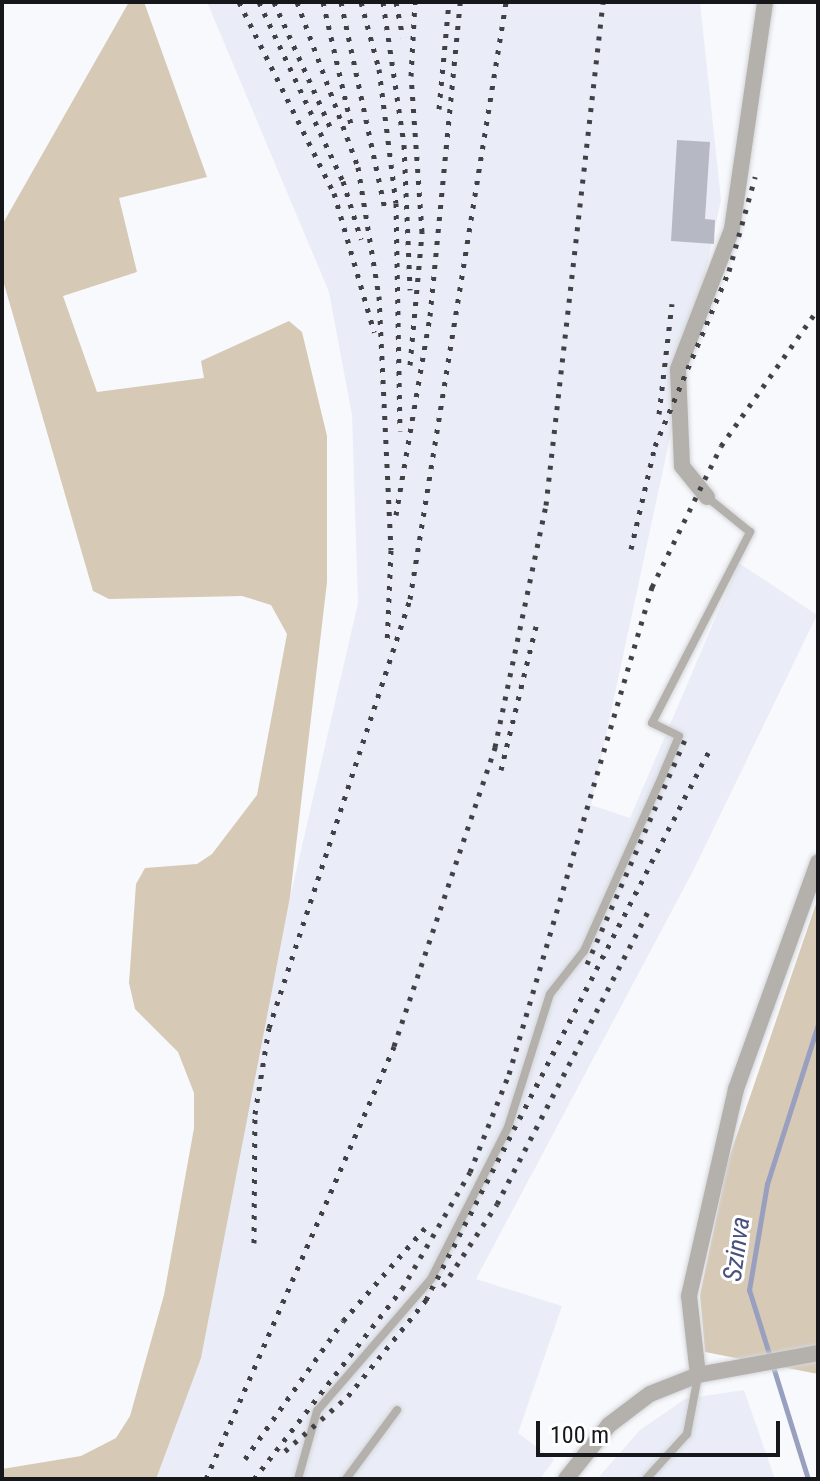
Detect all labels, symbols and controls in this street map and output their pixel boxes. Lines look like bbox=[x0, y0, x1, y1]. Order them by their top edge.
water label: Szinva bbox=[717, 1215, 757, 1283]
scale bar bbox=[540, 1405, 784, 1455]
text: 100 m bbox=[550, 1421, 609, 1449]

